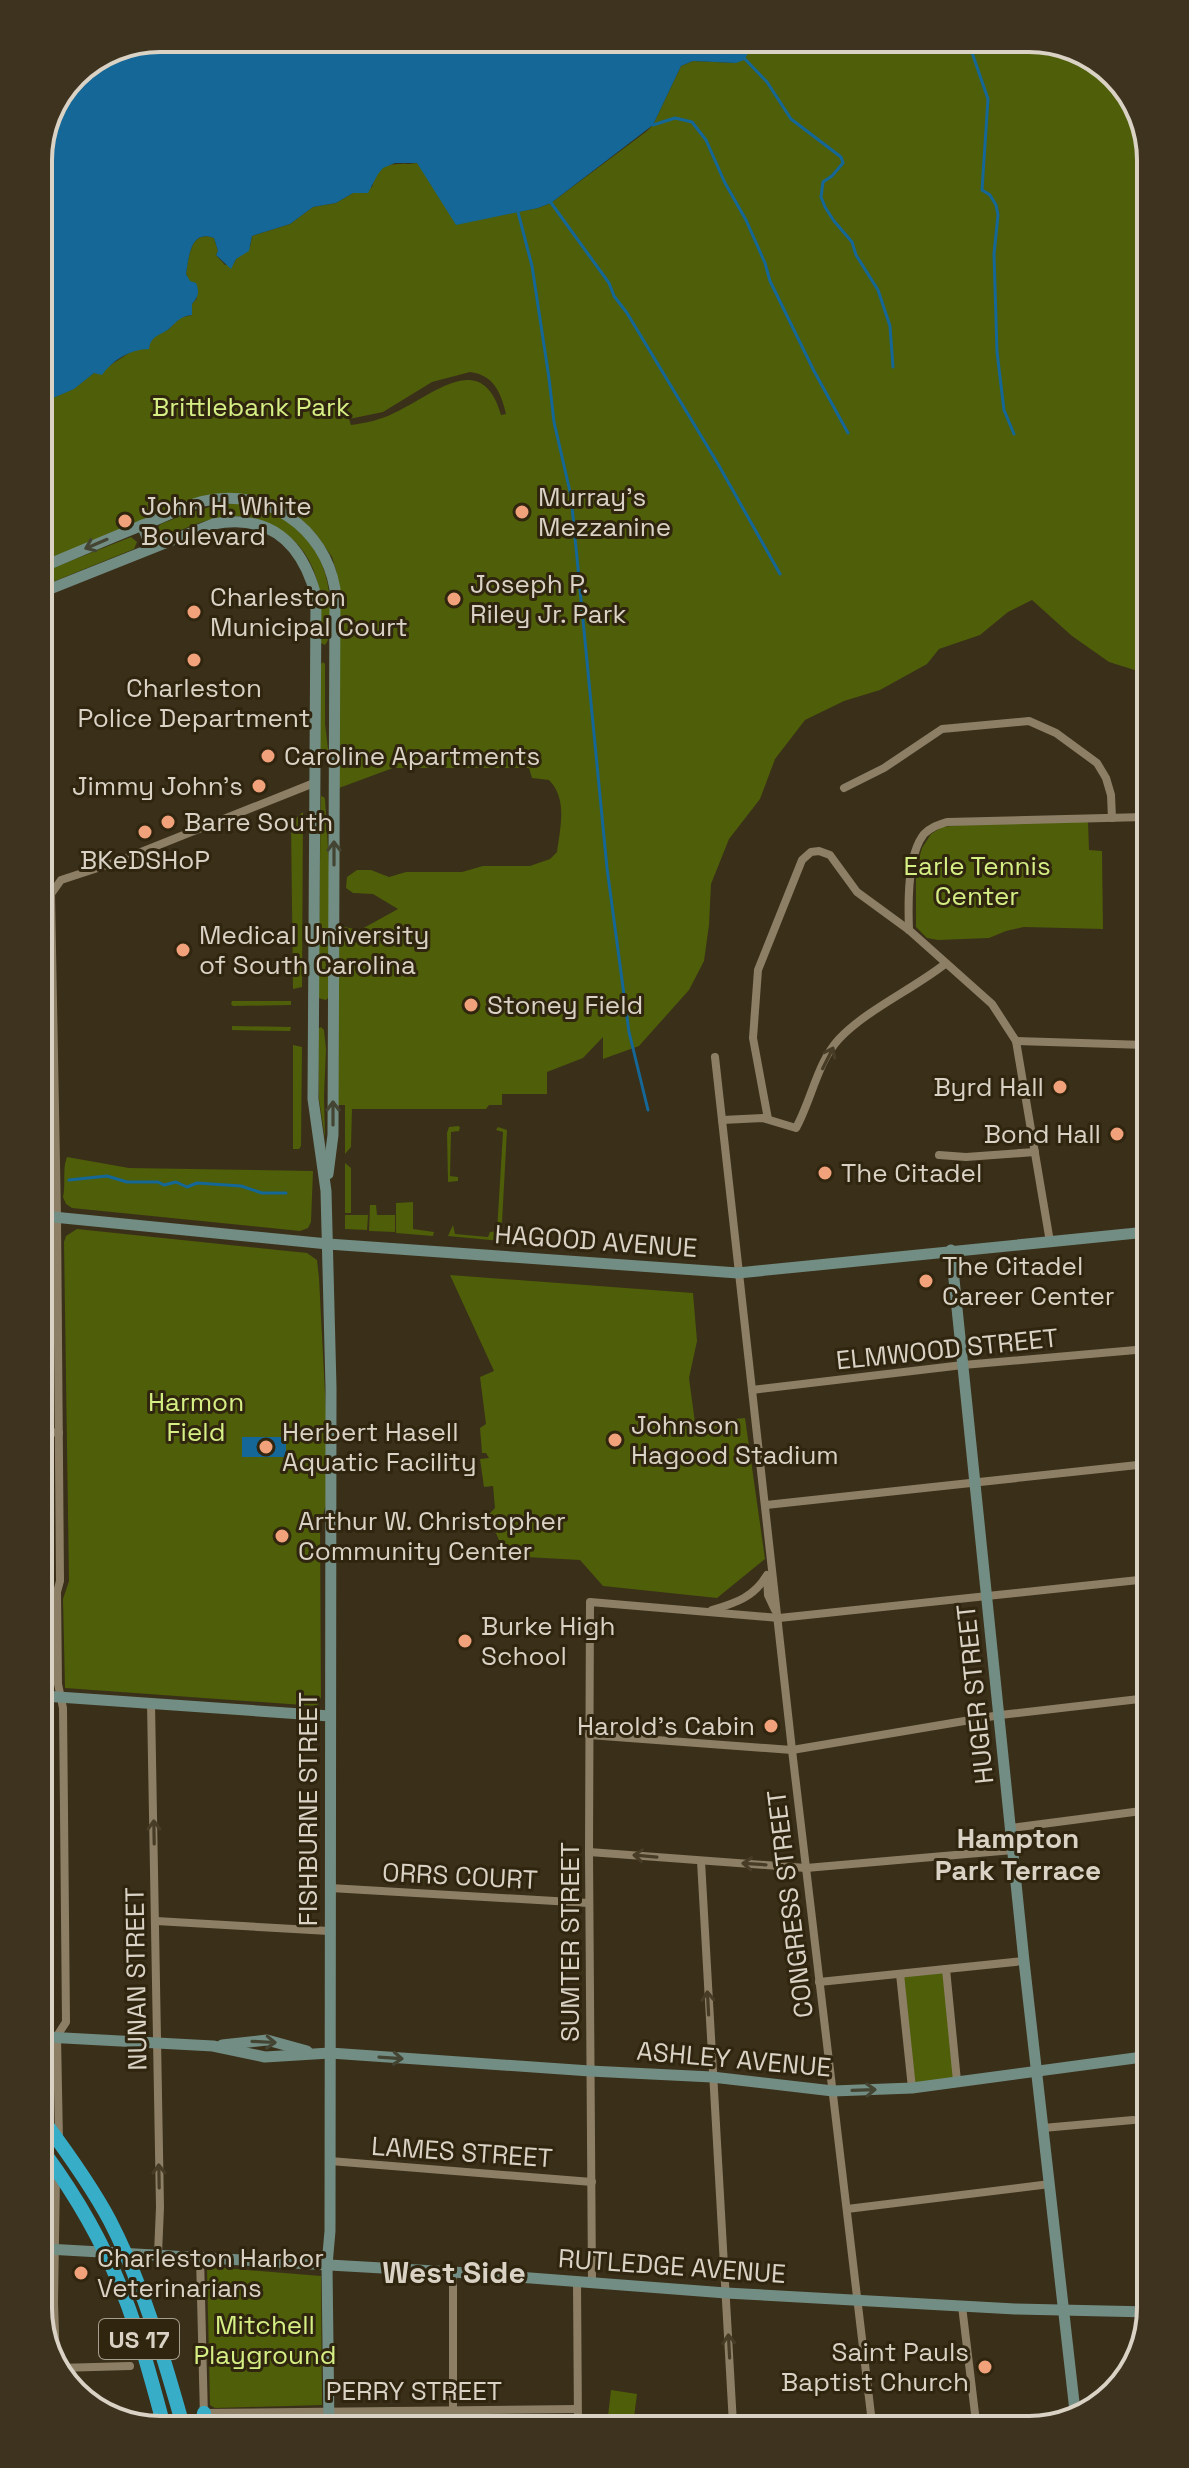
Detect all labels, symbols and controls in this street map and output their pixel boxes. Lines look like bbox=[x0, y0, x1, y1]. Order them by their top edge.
park label: Brittlebank Park bbox=[152, 390, 350, 424]
place label: Murray's Mezzanine bbox=[538, 480, 671, 544]
place label: John H. White Boulevard bbox=[141, 489, 312, 553]
marker: Murray's Mezzanine bbox=[513, 503, 531, 521]
marker: John H. White Boulevard bbox=[116, 512, 134, 530]
one-way arrow bbox=[84, 538, 109, 552]
place label: Joseph P. Riley Jr. Park bbox=[470, 567, 627, 631]
place label: Charleston Municipal Court bbox=[210, 580, 408, 644]
marker: Joseph P. Riley Jr. Park bbox=[445, 590, 463, 608]
marker: Charleston Municipal Court bbox=[185, 603, 203, 621]
marker: Charleston Police Department bbox=[185, 651, 203, 669]
place label: Charleston Police Department bbox=[77, 671, 311, 735]
place label: Caroline Apartments bbox=[284, 739, 540, 773]
marker: Caroline Apartments bbox=[259, 747, 277, 765]
place label: Jimmy John's bbox=[72, 769, 243, 803]
marker: Jimmy John's bbox=[250, 777, 268, 795]
place label: Barre South bbox=[184, 805, 333, 839]
marker: Barre South bbox=[159, 813, 177, 831]
marker: BKeDSHoP bbox=[136, 823, 154, 841]
one-way arrow bbox=[326, 840, 342, 867]
place label: BKeDSHoP bbox=[80, 843, 210, 877]
park label: Earle Tennis Center bbox=[903, 849, 1051, 913]
place label: Medical University of South Carolina bbox=[199, 918, 430, 982]
marker: Medical University of South Carolina bbox=[174, 941, 192, 959]
place label: Stoney Field bbox=[487, 988, 643, 1022]
marker: Stoney Field bbox=[462, 996, 480, 1014]
one-way arrow bbox=[820, 1046, 836, 1070]
place label: Byrd Hall bbox=[933, 1070, 1044, 1104]
marker: Byrd Hall bbox=[1051, 1078, 1069, 1096]
one-way arrow bbox=[325, 1100, 341, 1127]
place label: Bond Hall bbox=[984, 1117, 1101, 1151]
marker: Bond Hall bbox=[1108, 1125, 1126, 1143]
place label: The Citadel bbox=[841, 1156, 982, 1190]
marker: The Citadel bbox=[816, 1164, 834, 1182]
street label: HAGOOD AVENUE bbox=[494, 1217, 698, 1265]
place label: The Citadel Career Center bbox=[942, 1249, 1115, 1313]
marker: The Citadel Career Center bbox=[917, 1272, 935, 1290]
street label: ELMWOOD STREET bbox=[834, 1320, 1060, 1378]
park label: Harmon Field bbox=[148, 1385, 244, 1449]
place label: Johnson Hagood Stadium bbox=[631, 1408, 839, 1472]
place label: Herbert Hasell Aquatic Facility bbox=[282, 1415, 477, 1479]
marker: Johnson Hagood Stadium bbox=[606, 1431, 624, 1449]
marker: Herbert Hasell Aquatic Facility bbox=[257, 1438, 275, 1456]
place label: Arthur W. Christopher Community Center bbox=[298, 1504, 566, 1568]
marker: Arthur W. Christopher Community Center bbox=[273, 1527, 291, 1545]
street label: HUGER STREET bbox=[949, 1602, 1001, 1786]
place label: Burke High School bbox=[481, 1609, 615, 1673]
marker: Burke High School bbox=[456, 1632, 474, 1650]
street label: FISHBURNE STREET bbox=[291, 1692, 325, 1926]
place label: Harold's Cabin bbox=[577, 1709, 755, 1743]
marker: Harold's Cabin bbox=[762, 1717, 780, 1735]
street label: CONGRESS STREET bbox=[759, 1788, 821, 2020]
one-way arrow bbox=[146, 1819, 161, 1846]
district label: Hampton Park Terrace bbox=[935, 1820, 1101, 1888]
street label: SUMTER STREET bbox=[553, 1842, 587, 2042]
one-way arrow bbox=[632, 1848, 659, 1863]
street label: ORRS COURT bbox=[381, 1855, 539, 1897]
one-way arrow bbox=[741, 1856, 768, 1871]
street label: NUNAN STREET bbox=[117, 1887, 155, 2071]
one-way arrow bbox=[700, 1990, 715, 2017]
street label: ASHLEY AVENUE bbox=[635, 2034, 833, 2084]
one-way arrow bbox=[250, 2035, 277, 2050]
one-way arrow bbox=[377, 2051, 404, 2066]
one-way arrow bbox=[850, 2082, 877, 2097]
street label: LAMES STREET bbox=[370, 2129, 554, 2175]
one-way arrow bbox=[151, 2163, 167, 2190]
place label: Charleston Harbor Veterinarians bbox=[97, 2241, 324, 2305]
street label: RUTLEDGE AVENUE bbox=[557, 2241, 787, 2291]
district label: West Side bbox=[382, 2253, 526, 2292]
marker: Charleston Harbor Veterinarians bbox=[72, 2264, 90, 2282]
park label: Mitchell Playground bbox=[193, 2308, 337, 2372]
road number: US 17 bbox=[99, 2319, 179, 2359]
one-way arrow bbox=[721, 2333, 736, 2360]
place label: Saint Pauls Baptist Church bbox=[781, 2335, 969, 2399]
marker: Saint Pauls Baptist Church bbox=[976, 2358, 994, 2376]
street label: PERRY STREET bbox=[326, 2374, 502, 2408]

